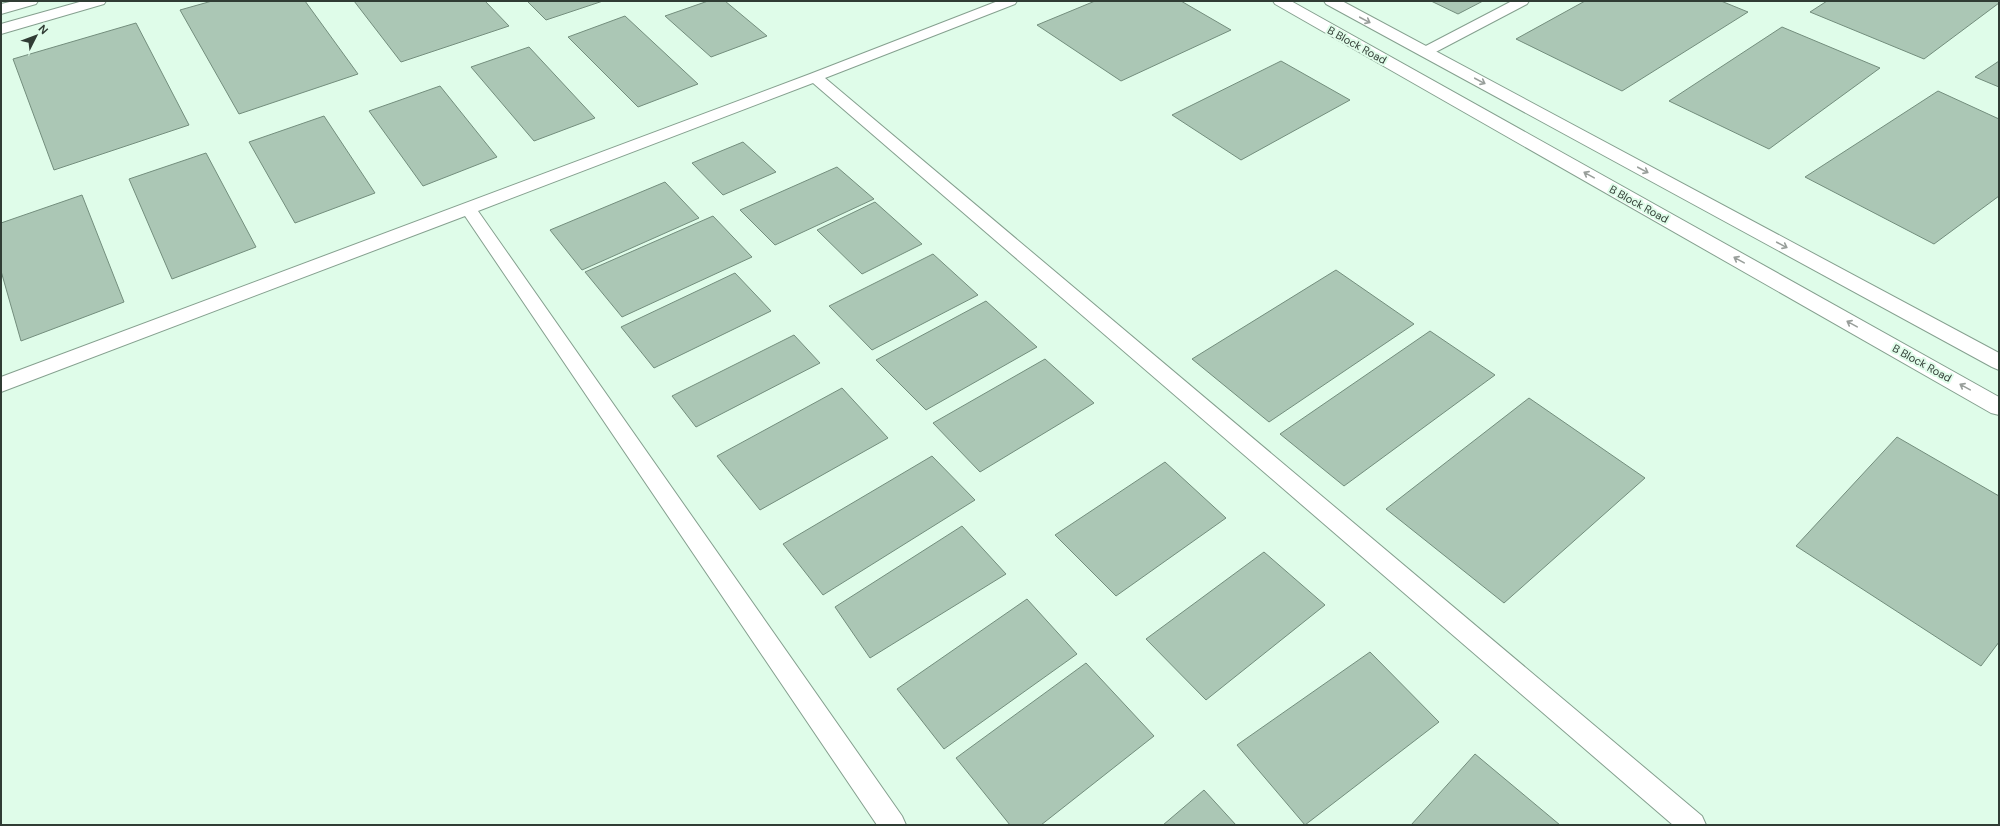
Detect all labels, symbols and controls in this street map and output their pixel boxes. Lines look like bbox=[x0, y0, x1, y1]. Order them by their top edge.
north arrow bbox=[16, 16, 56, 56]
one-way arrow bbox=[1359, 16, 1371, 24]
text: N bbox=[36, 22, 51, 37]
street label: B Block Road bbox=[1325, 23, 1389, 67]
one-way arrow bbox=[1474, 78, 1486, 86]
one-way arrow bbox=[1637, 166, 1649, 174]
one-way arrow bbox=[1583, 171, 1595, 179]
street label: B Block Road bbox=[1607, 182, 1671, 226]
one-way arrow bbox=[1776, 241, 1788, 249]
one-way arrow bbox=[1733, 255, 1745, 263]
one-way arrow bbox=[1846, 319, 1858, 327]
street label: B Block Road bbox=[1890, 341, 1954, 385]
one-way arrow bbox=[1959, 383, 1971, 391]

